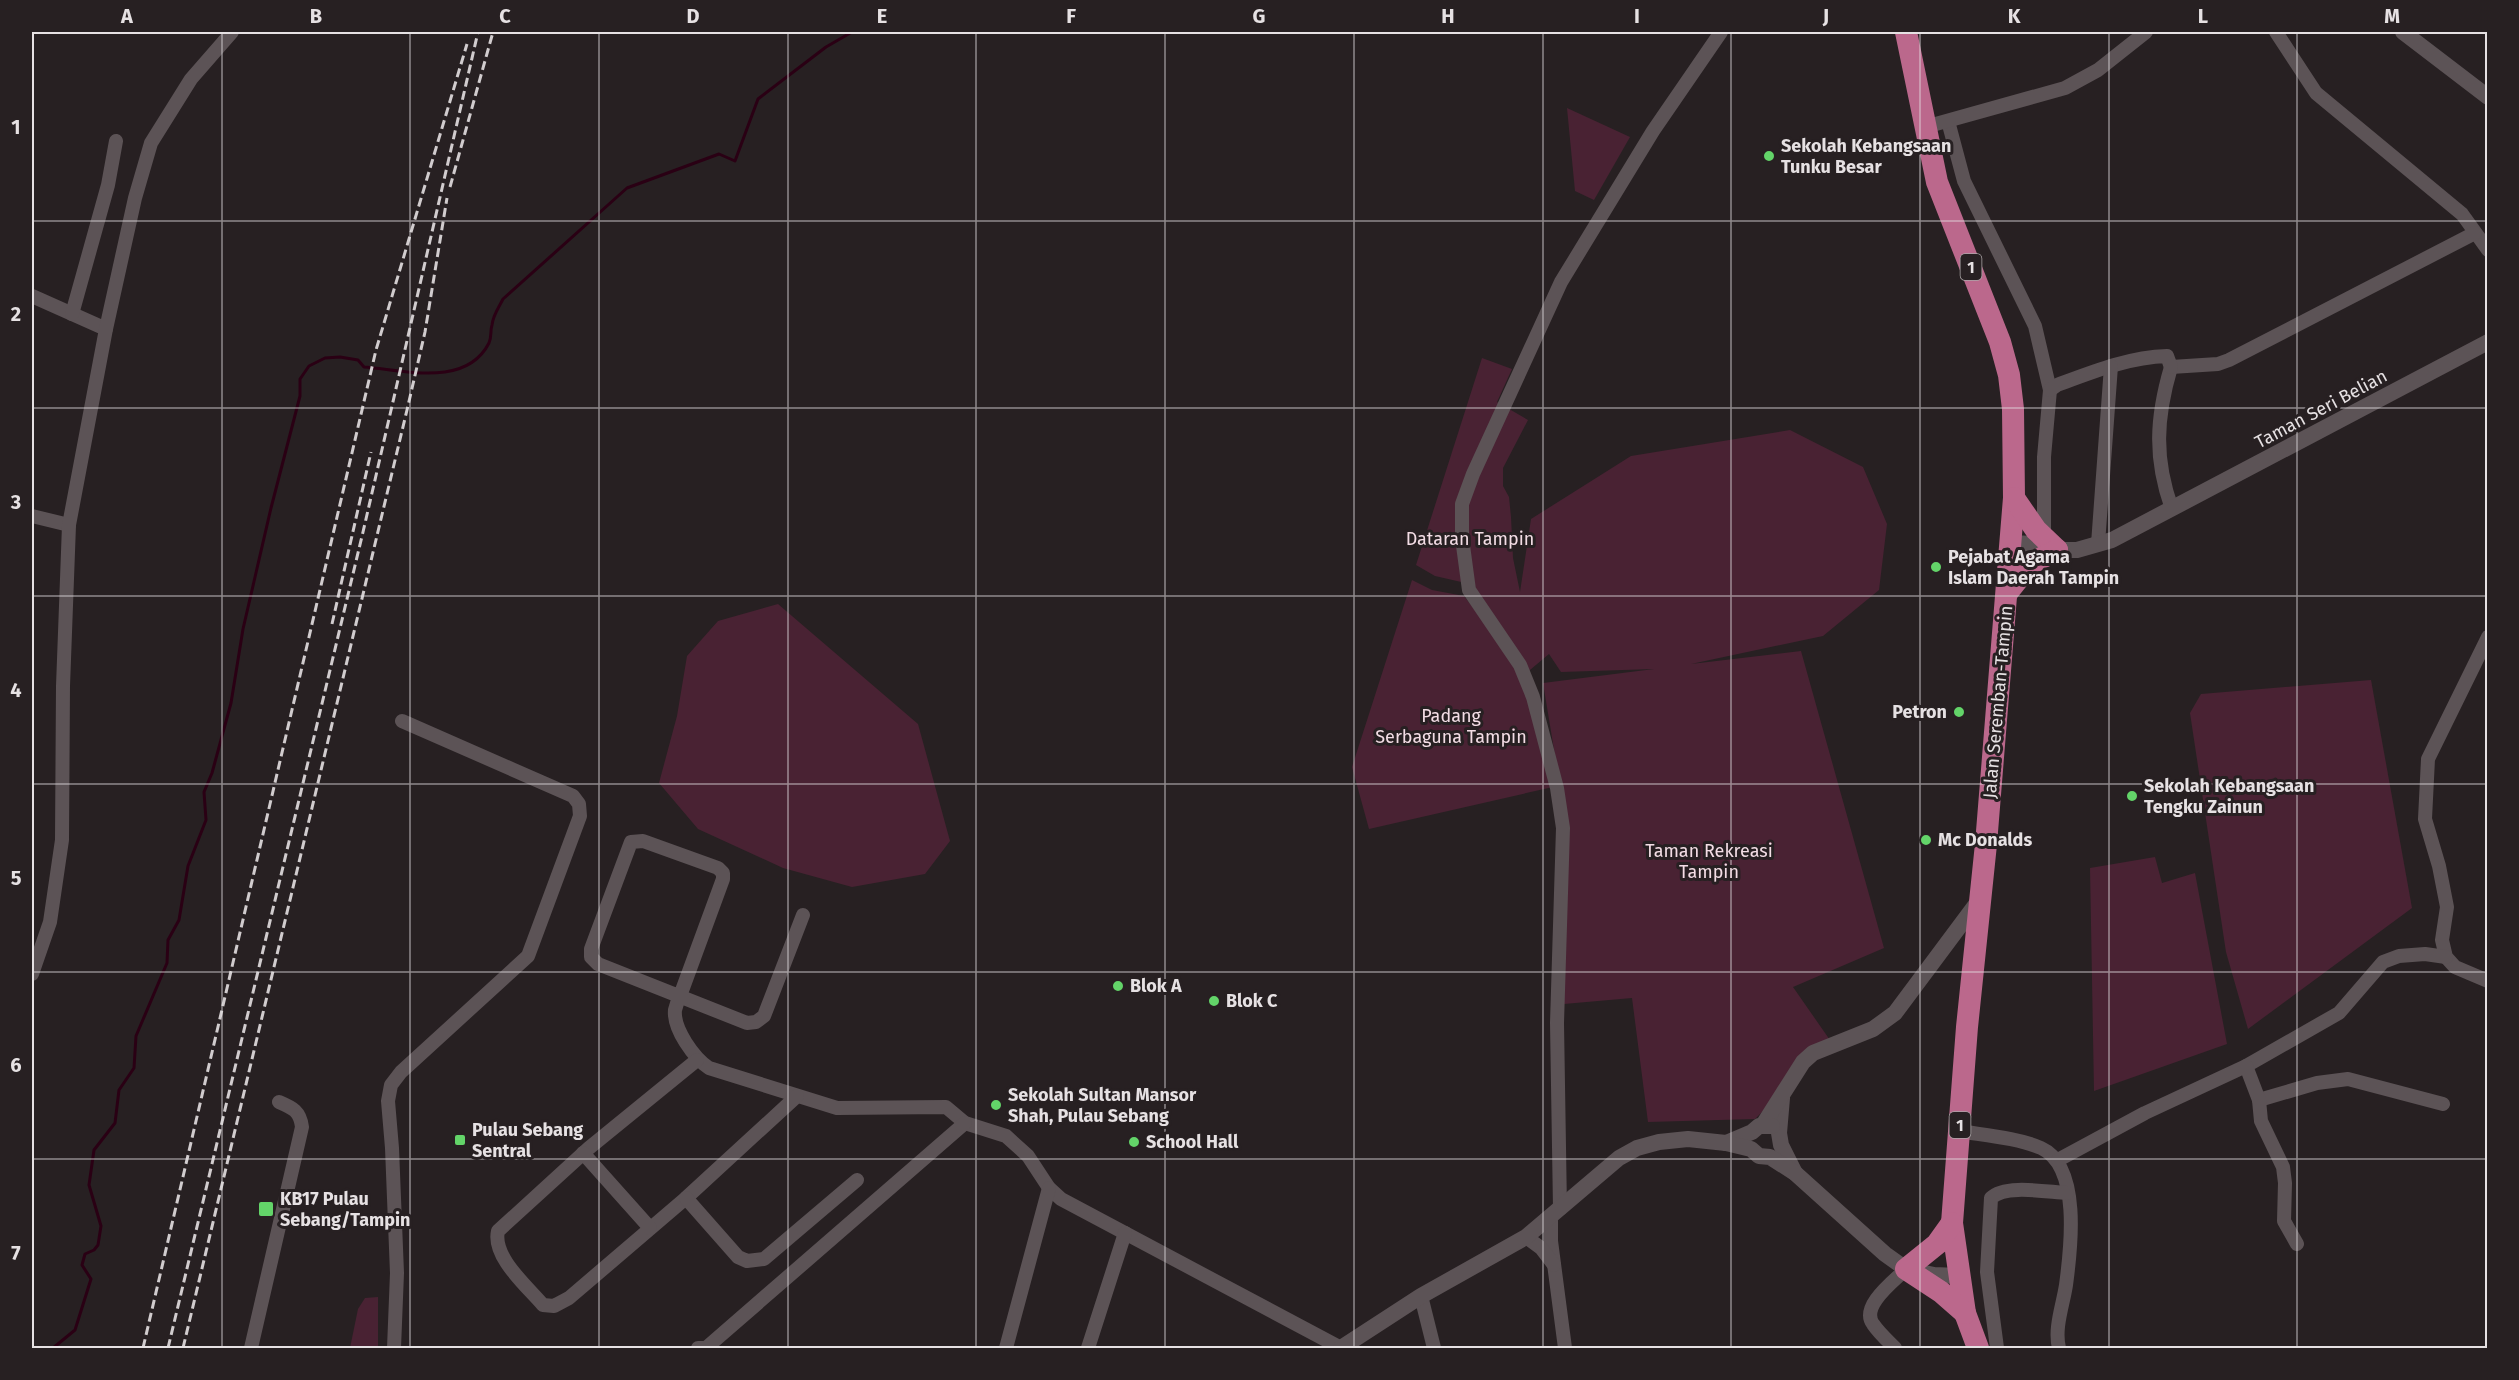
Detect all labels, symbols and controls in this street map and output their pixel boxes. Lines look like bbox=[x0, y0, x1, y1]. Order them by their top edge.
text: A bbox=[120, 4, 134, 28]
text: B bbox=[310, 4, 322, 28]
text: C bbox=[499, 4, 511, 28]
text: D bbox=[686, 4, 700, 28]
text: E bbox=[877, 4, 887, 28]
text: F bbox=[1066, 4, 1076, 28]
text: G bbox=[1253, 4, 1265, 28]
text: H bbox=[1441, 4, 1455, 28]
text: I bbox=[1634, 4, 1640, 28]
text: J bbox=[1822, 4, 1829, 28]
text: K bbox=[2008, 4, 2021, 28]
text: L bbox=[2198, 4, 2208, 28]
text: M bbox=[2384, 4, 2400, 28]
text: 1 bbox=[11, 115, 21, 139]
place label: Sekolah Kebangsaan Tunku Besar bbox=[1781, 135, 1951, 178]
marker: Sekolah Kebangsaan Tunku Besar bbox=[1762, 149, 1776, 163]
road number: 1 bbox=[1960, 254, 1982, 280]
text: 2 bbox=[11, 302, 21, 326]
street label: Taman Seri Belian bbox=[2251, 365, 2391, 453]
text: 3 bbox=[10, 490, 21, 514]
park label: Dataran Tampin bbox=[1406, 528, 1534, 550]
place label: Pejabat Agama Islam Daerah Tampin bbox=[1948, 546, 2119, 589]
marker: Pejabat Agama Islam Daerah Tampin bbox=[1929, 560, 1943, 574]
street label: Jalan Seremban-Tampin bbox=[1979, 605, 2017, 799]
text: 4 bbox=[10, 678, 22, 702]
place label: Petron bbox=[1892, 701, 1947, 723]
park label: Padang Serbaguna Tampin bbox=[1375, 705, 1527, 748]
marker: Petron bbox=[1952, 705, 1966, 719]
place label: Sekolah Kebangsaan Tengku Zainun bbox=[2144, 775, 2314, 818]
marker: Sekolah Kebangsaan Tengku Zainun bbox=[2125, 789, 2139, 803]
place label: Mc Donalds bbox=[1938, 829, 2032, 851]
marker: Mc Donalds bbox=[1919, 833, 1933, 847]
park label: Taman Rekreasi Tampin bbox=[1645, 840, 1773, 883]
text: 5 bbox=[11, 866, 22, 890]
place label: Blok A bbox=[1130, 975, 1182, 997]
marker: Blok A bbox=[1111, 979, 1125, 993]
place label: Blok C bbox=[1226, 990, 1278, 1012]
marker: Blok C bbox=[1207, 994, 1221, 1008]
text: 6 bbox=[10, 1053, 22, 1077]
place label: Sekolah Sultan Mansor Shah, Pulau Sebang bbox=[1008, 1084, 1197, 1127]
marker: Sekolah Sultan Mansor Shah, Pulau Sebang bbox=[989, 1098, 1003, 1112]
road number: 1 bbox=[1950, 1112, 1970, 1138]
place label: Pulau Sebang Sentral bbox=[472, 1119, 583, 1162]
place label: School Hall bbox=[1146, 1131, 1239, 1153]
marker: Pulau Sebang Sentral bbox=[453, 1133, 467, 1147]
marker: School Hall bbox=[1127, 1135, 1141, 1149]
place label: KB17 Pulau Sebang/Tampin bbox=[280, 1188, 410, 1231]
marker: KB17 Pulau Sebang/Tampin bbox=[257, 1200, 275, 1218]
text: 7 bbox=[11, 1241, 21, 1265]

